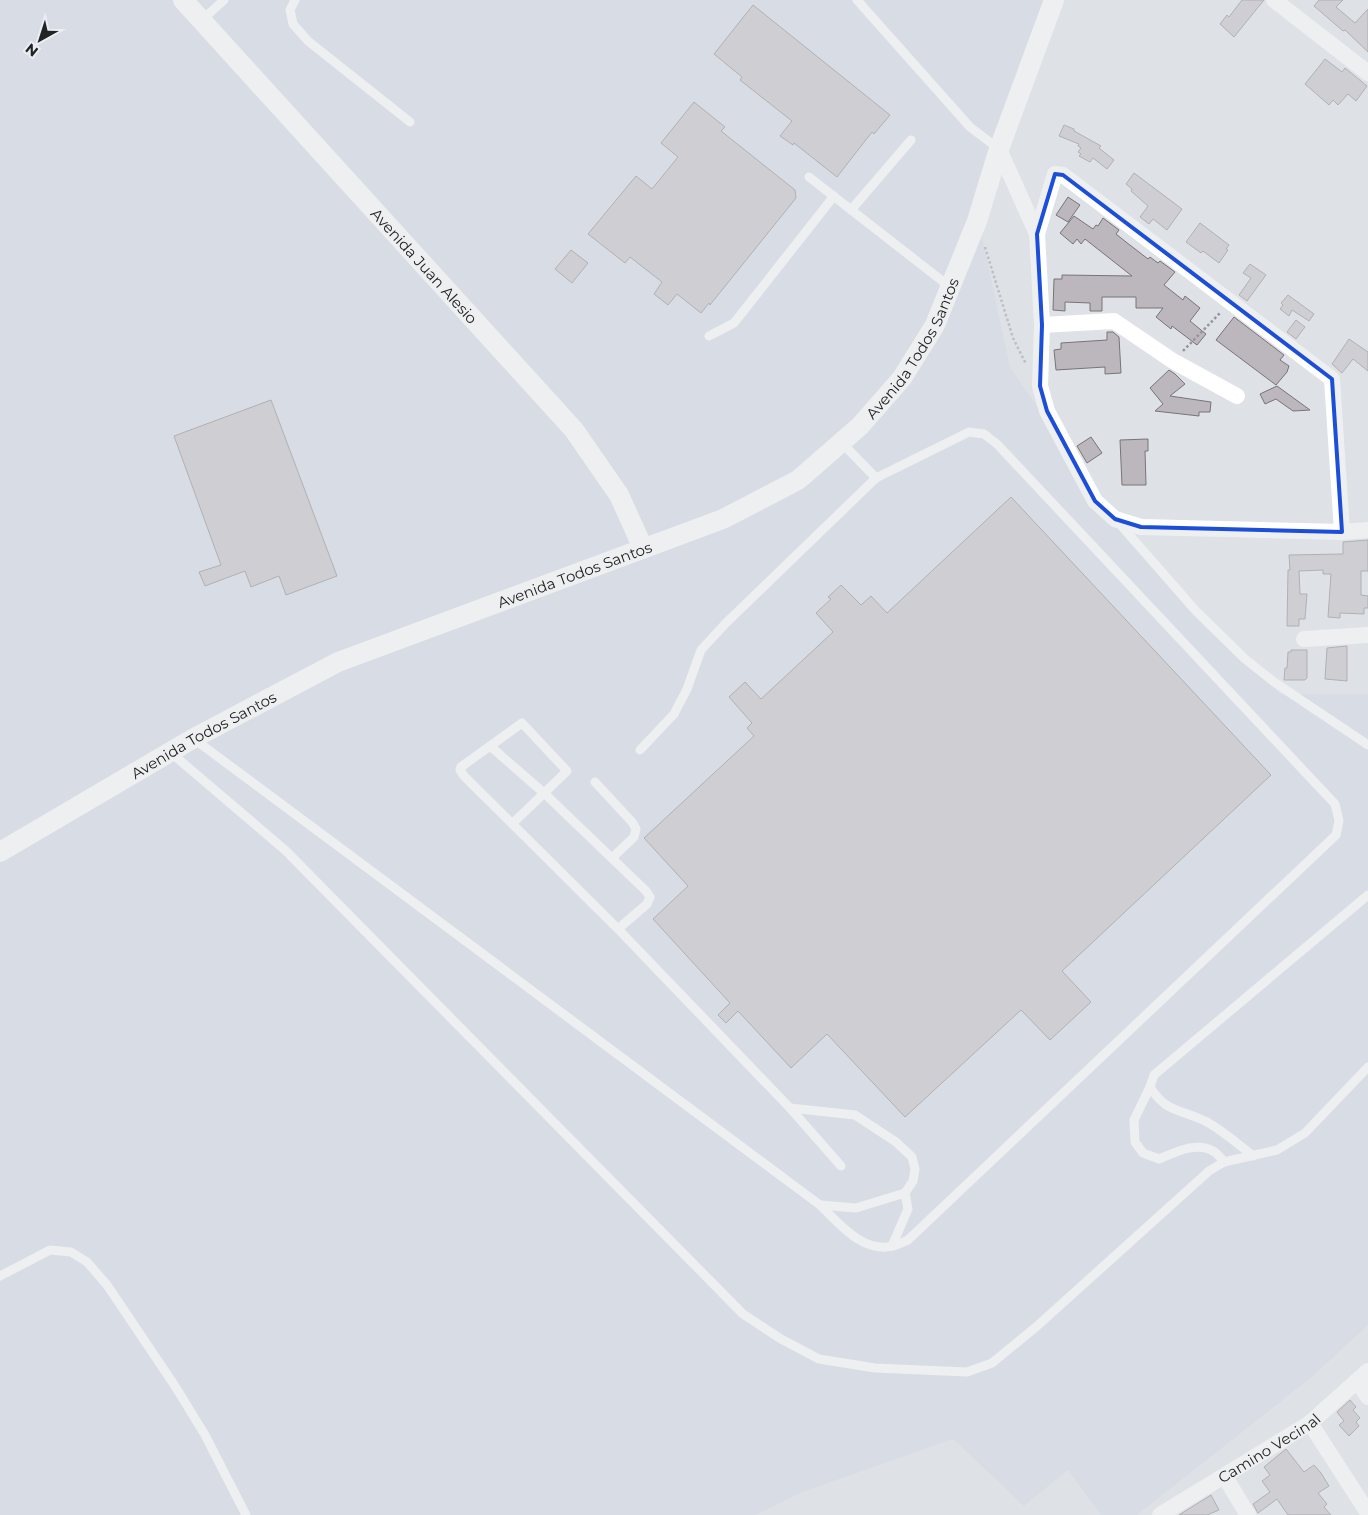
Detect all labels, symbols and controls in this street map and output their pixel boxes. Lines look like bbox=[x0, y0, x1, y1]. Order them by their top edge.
north arrow bbox=[15, 15, 65, 65]
text: N bbox=[22, 40, 42, 61]
street label: Avenida Juan Alesio bbox=[367, 204, 482, 327]
street label: Avenida Todos Santos bbox=[861, 275, 963, 422]
street label: Avenida Todos Santos bbox=[495, 537, 654, 612]
street label: Avenida Todos Santos bbox=[127, 687, 279, 783]
street label: Camino Vecinal bbox=[1214, 1409, 1324, 1487]

